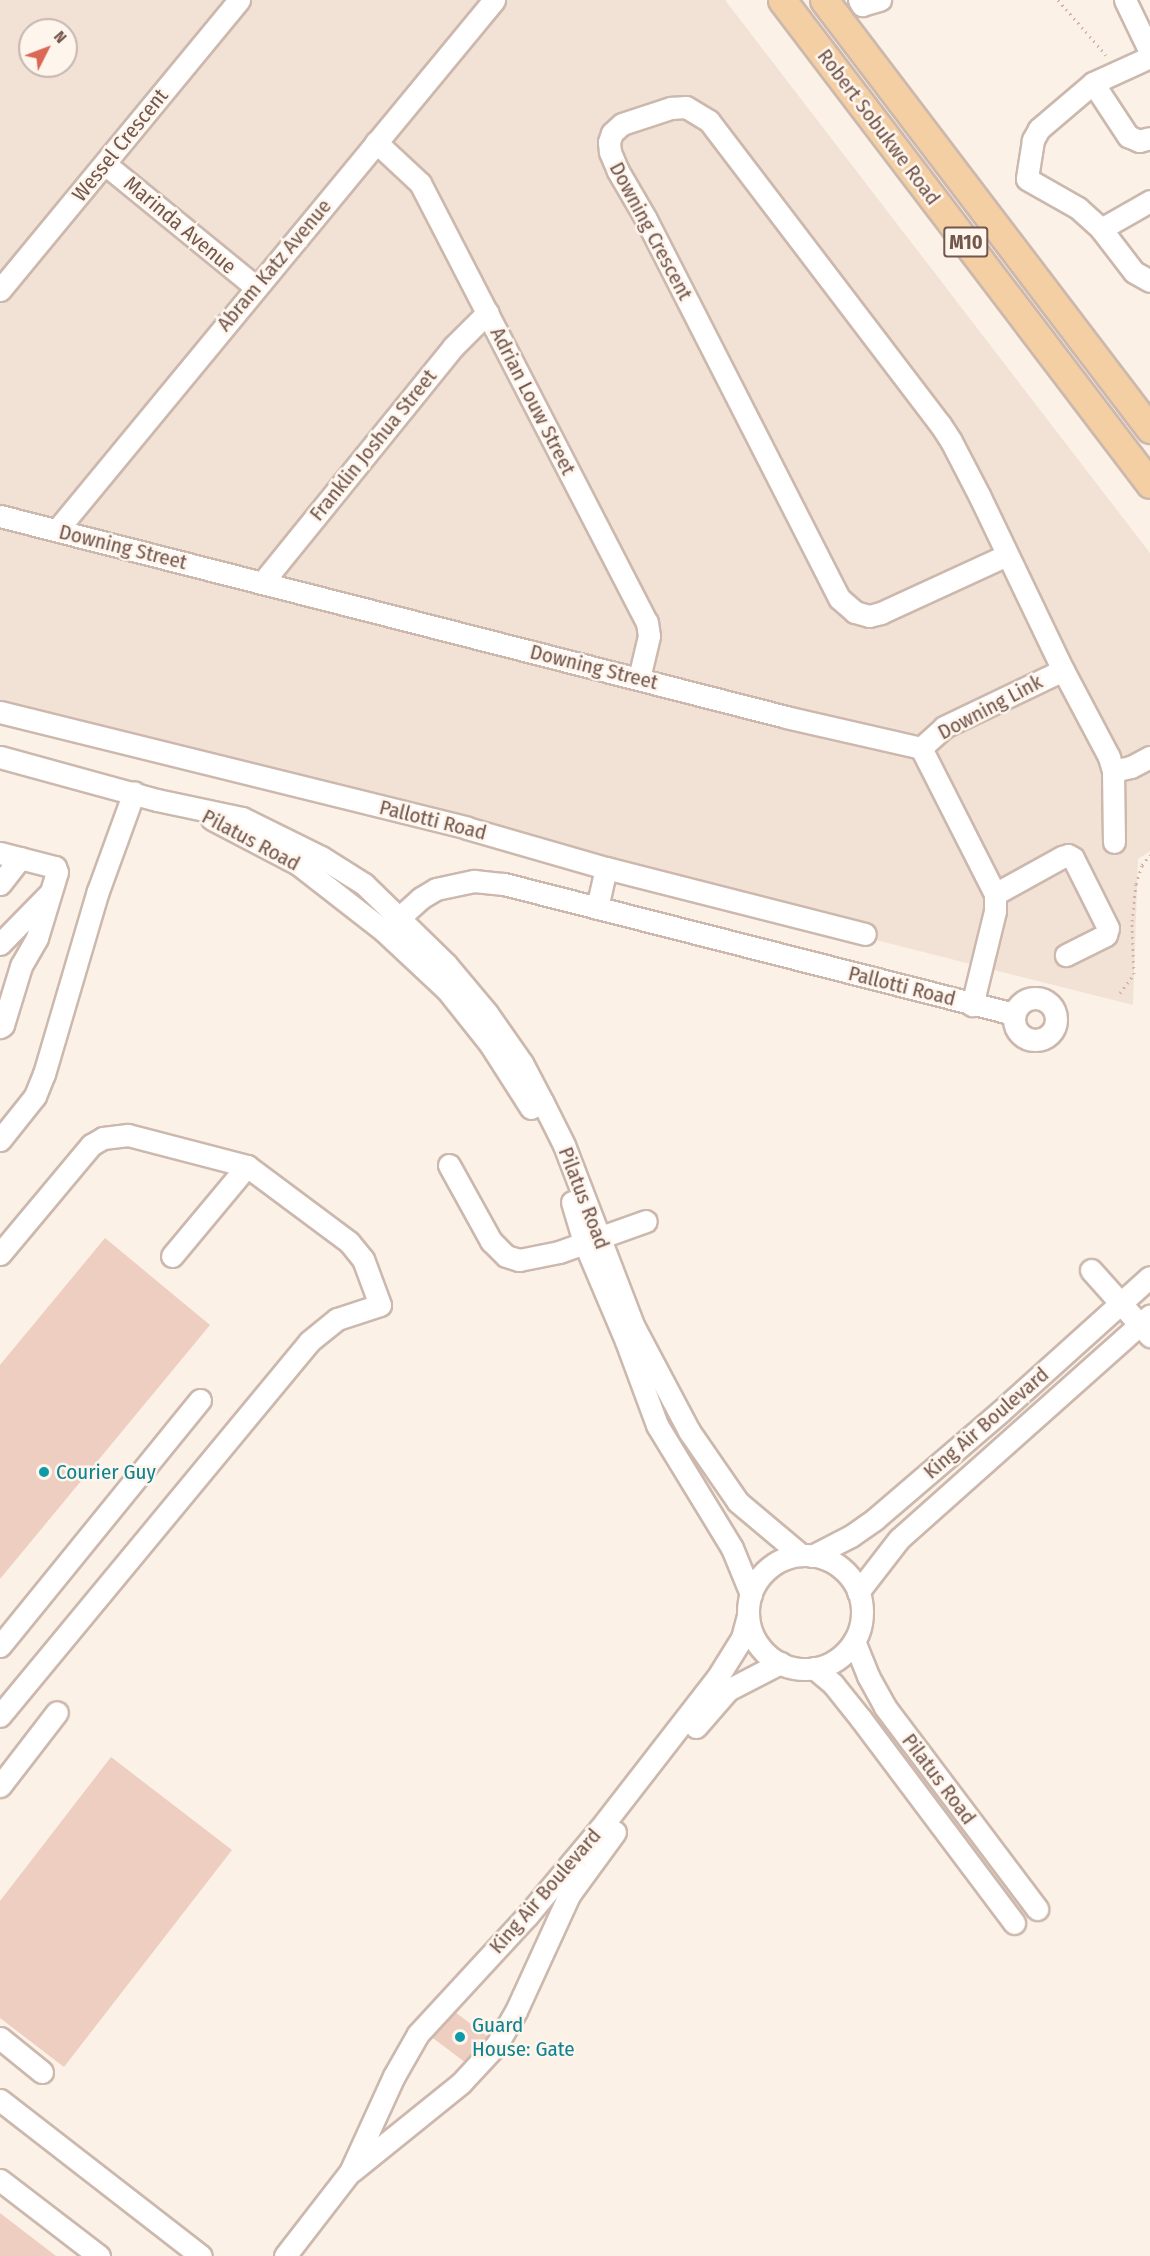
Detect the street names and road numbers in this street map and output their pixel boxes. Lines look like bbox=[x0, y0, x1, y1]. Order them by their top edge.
street label: Robert Sobukwe Road bbox=[812, 44, 946, 210]
street label: Wessel Crescent bbox=[67, 84, 173, 206]
street label: Downing Crescent bbox=[604, 158, 698, 304]
street label: Marinda Avenue bbox=[119, 171, 241, 279]
street label: Abram Katz Avenue bbox=[211, 194, 337, 336]
road number: M10 bbox=[942, 225, 990, 259]
street label: Adrian Louw Street bbox=[485, 323, 581, 479]
street label: Franklin Joshua Street bbox=[304, 364, 442, 526]
street label: Downing Street bbox=[56, 519, 190, 575]
street label: Downing Street bbox=[527, 639, 661, 695]
street label: Downing Link bbox=[933, 669, 1047, 745]
street label: Pallotti Road bbox=[377, 795, 489, 845]
street label: Pilatus Road bbox=[198, 804, 304, 876]
street label: Pallotti Road bbox=[846, 961, 958, 1011]
street label: Pilatus Road bbox=[553, 1143, 615, 1253]
street label: King Air Boulevard bbox=[918, 1362, 1054, 1484]
street label: Pilatus Road bbox=[897, 1729, 981, 1829]
street label: King Air Boulevard bbox=[484, 1823, 606, 1959]

